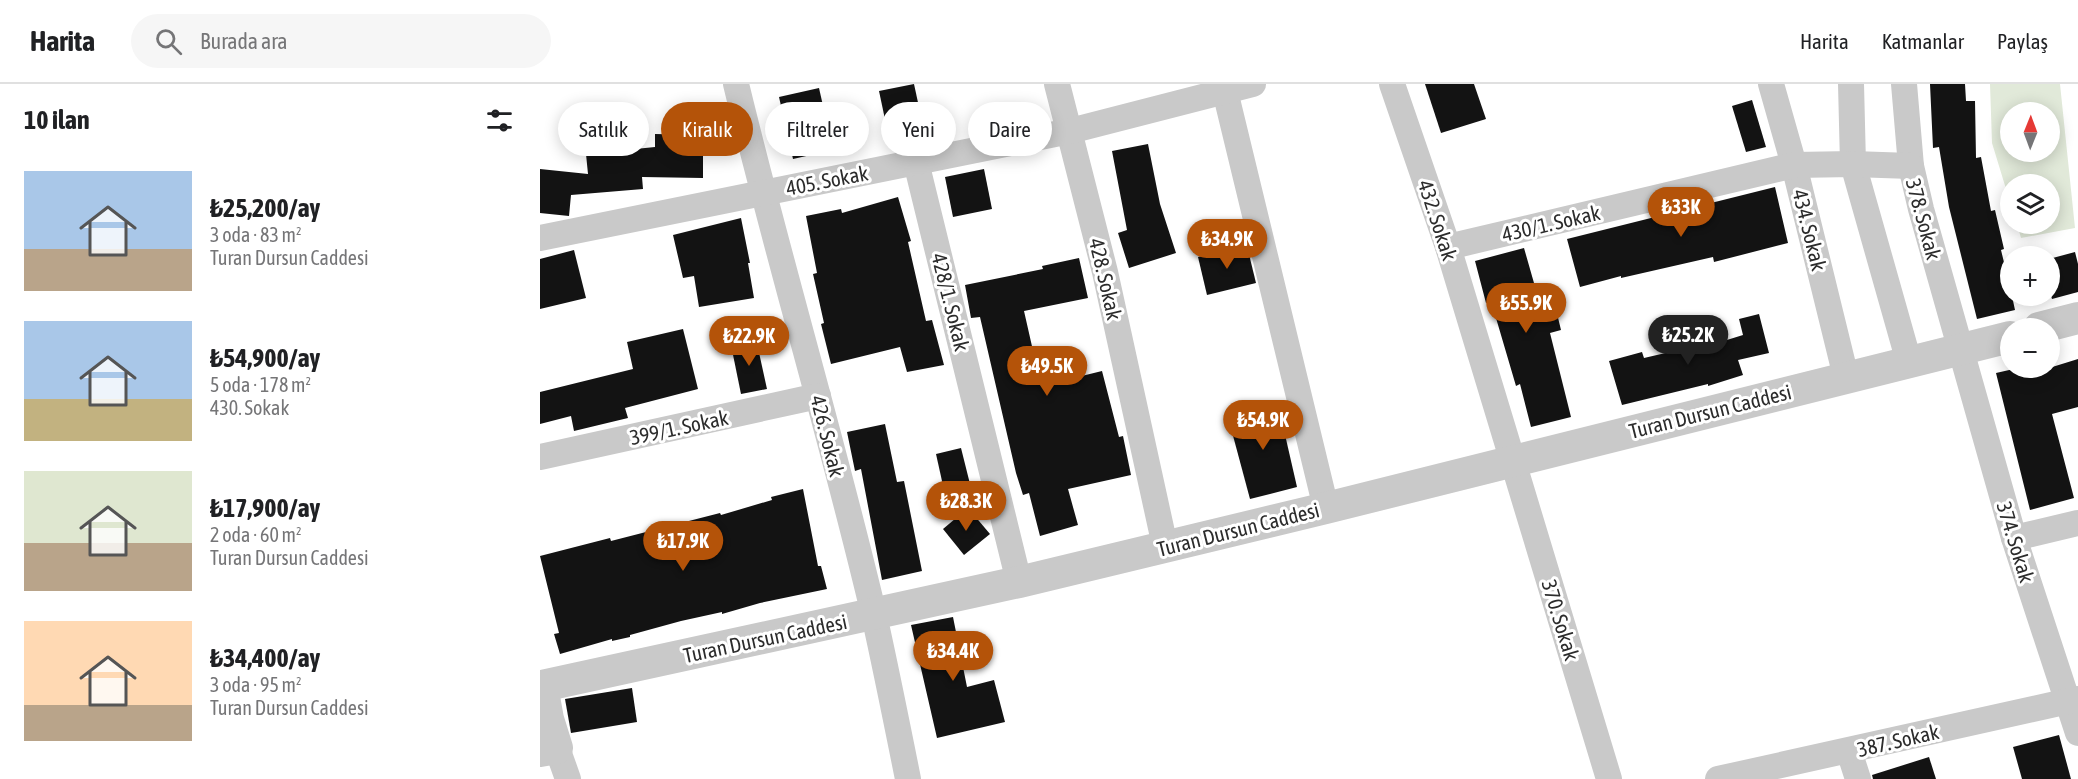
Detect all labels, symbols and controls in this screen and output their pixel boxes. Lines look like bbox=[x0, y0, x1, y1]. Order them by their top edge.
search box bbox=[131, 14, 551, 68]
text: Harita bbox=[30, 25, 95, 57]
icon: search bbox=[152, 25, 185, 58]
text: Burada ara bbox=[200, 28, 288, 54]
text: Harita bbox=[1800, 29, 1849, 53]
text: Katmanlar bbox=[1882, 29, 1964, 53]
text: Paylaş bbox=[1997, 29, 2048, 53]
chip: Satılık bbox=[558, 102, 649, 156]
chip: Kiralık bbox=[661, 102, 753, 156]
chip: Filtreler bbox=[765, 102, 869, 156]
chip: Yeni bbox=[881, 102, 956, 156]
chip: Daire bbox=[968, 102, 1052, 156]
north arrow bbox=[2000, 102, 2060, 162]
map controls bbox=[2000, 102, 2060, 378]
icon: filters bbox=[483, 104, 516, 137]
text: 10 ilan bbox=[24, 105, 90, 135]
street label: 405. Sokak bbox=[784, 160, 870, 200]
button: layers bbox=[2000, 174, 2060, 234]
street label: 378. Sokak bbox=[1902, 176, 1946, 262]
street label: 432. Sokak bbox=[1414, 177, 1462, 263]
pin: ₺33K bbox=[1645, 187, 1717, 238]
street label: 434. Sokak bbox=[1788, 187, 1832, 273]
text: ₺25,200/ay bbox=[210, 193, 320, 223]
icon: home bbox=[72, 195, 144, 267]
text: ₺33K bbox=[1662, 195, 1700, 218]
street label: 430/1. Sokak bbox=[1500, 200, 1602, 246]
pin: ₺34.9K bbox=[1178, 219, 1276, 270]
text: 3 oda · 83 m² bbox=[210, 223, 302, 246]
text: ₺34.9K bbox=[1201, 227, 1253, 250]
street label: 428. Sokak bbox=[1085, 236, 1127, 322]
text: Turan Dursun Caddesi bbox=[210, 246, 369, 269]
button: + bbox=[2000, 246, 2060, 306]
street label: 428/1. Sokak bbox=[927, 251, 975, 353]
pin: ₺55.9K bbox=[1477, 283, 1575, 334]
text: ₺55.9K bbox=[1500, 291, 1552, 314]
pin: ₺25.2K bbox=[1639, 315, 1737, 366]
pin: ₺22.9K bbox=[700, 316, 798, 367]
button: − bbox=[2000, 318, 2060, 378]
text: ₺25.2K bbox=[1662, 323, 1714, 346]
text: ₺22.9K bbox=[723, 324, 775, 347]
text: ₺54,900/ay bbox=[210, 343, 320, 373]
icon: home bbox=[72, 345, 144, 417]
pin: ₺49.5K bbox=[998, 346, 1096, 397]
text: ₺49.5K bbox=[1021, 354, 1073, 377]
text: 5 oda · 178 m² bbox=[210, 373, 311, 396]
street label: Turan Dursun Caddesi bbox=[1626, 379, 1794, 443]
street label: 426. Sokak bbox=[806, 393, 850, 479]
text: 430. Sokak bbox=[210, 396, 289, 419]
pin: ₺54.9K bbox=[1214, 400, 1312, 451]
street label: 399/1. Sokak bbox=[628, 405, 730, 449]
text: ₺54.9K bbox=[1237, 408, 1289, 431]
pin: ₺28.3K bbox=[917, 481, 1015, 532]
text: ₺28.3K bbox=[940, 489, 992, 512]
text: ₺17,900/ay bbox=[210, 493, 320, 523]
icon: home bbox=[72, 495, 144, 567]
street label: Turan Dursun Caddesi bbox=[1154, 497, 1322, 561]
street label: 374. Sokak bbox=[1992, 499, 2040, 585]
pin: ₺17.9K bbox=[634, 521, 732, 572]
text: 2 oda · 60 m² bbox=[210, 523, 302, 546]
text: ₺17.9K bbox=[657, 529, 709, 552]
text: Turan Dursun Caddesi bbox=[210, 546, 369, 569]
street label: 370. Sokak bbox=[1537, 577, 1585, 663]
street label: Turan Dursun Caddesi bbox=[681, 609, 849, 667]
pin: ₺34.4K bbox=[904, 631, 1002, 682]
text: ₺34.4K bbox=[927, 639, 979, 662]
text: ₺34,400/ay bbox=[210, 643, 320, 673]
icon: home bbox=[72, 645, 144, 717]
text: 3 oda · 95 m² bbox=[210, 673, 302, 696]
text: Turan Dursun Caddesi bbox=[210, 696, 369, 719]
street label: 387. Sokak bbox=[1855, 719, 1941, 761]

